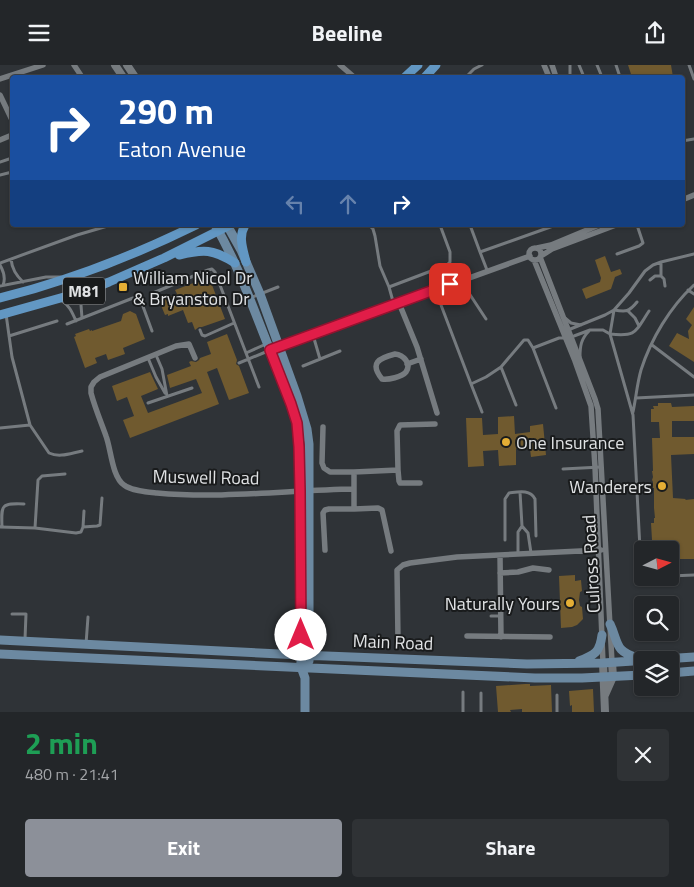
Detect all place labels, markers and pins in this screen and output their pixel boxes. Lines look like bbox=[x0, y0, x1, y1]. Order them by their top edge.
pin bbox=[429, 263, 471, 305]
place label: William Nicol Dr & Bryanston Dr bbox=[133, 264, 252, 312]
marker: William Nicol Dr & Bryanston Dr bbox=[117, 281, 129, 293]
place label: One Insurance bbox=[516, 429, 624, 456]
marker: One Insurance bbox=[500, 436, 512, 448]
place label: Wanderers bbox=[569, 473, 652, 500]
marker: Wanderers bbox=[656, 480, 668, 492]
place label: Naturally Yours bbox=[445, 590, 560, 617]
marker: Naturally Yours bbox=[564, 597, 576, 609]

